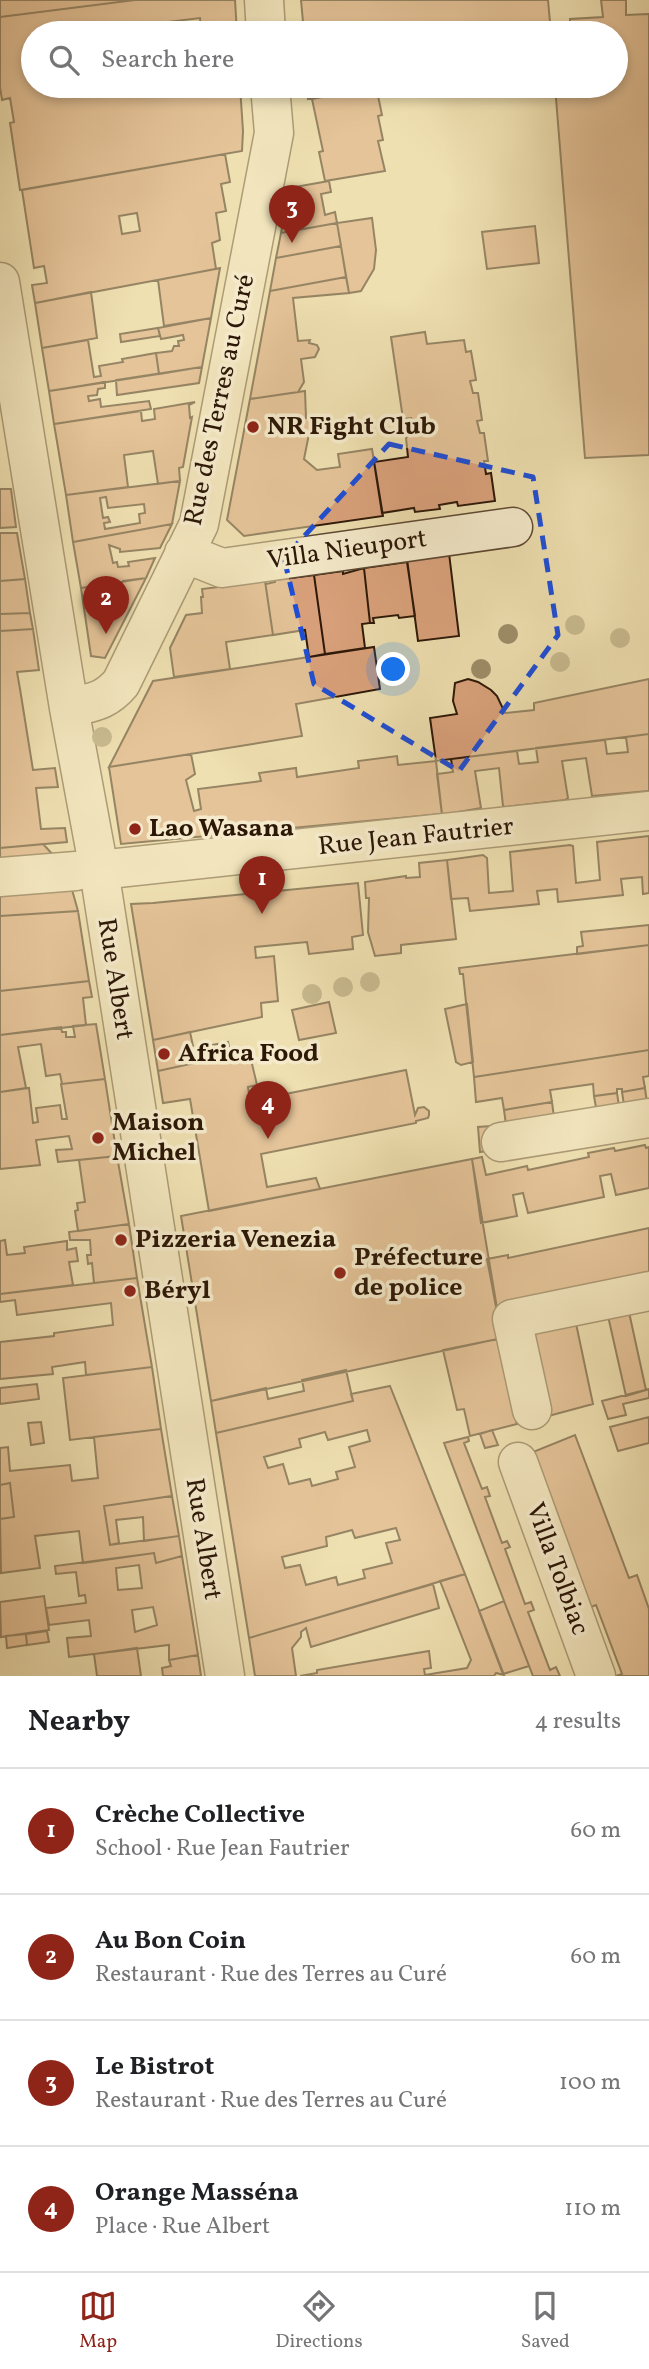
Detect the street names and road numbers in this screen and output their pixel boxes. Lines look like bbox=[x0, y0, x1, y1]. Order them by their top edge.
street label: Rue des Terres au Curé bbox=[176, 271, 264, 529]
street label: Villa Nieuport bbox=[265, 521, 429, 579]
street label: Rue Jean Fautrier bbox=[316, 809, 516, 865]
street label: Rue Albert bbox=[88, 916, 142, 1042]
street label: Rue Albert bbox=[176, 1476, 230, 1602]
street label: Villa Tolbiac bbox=[516, 1498, 598, 1640]

